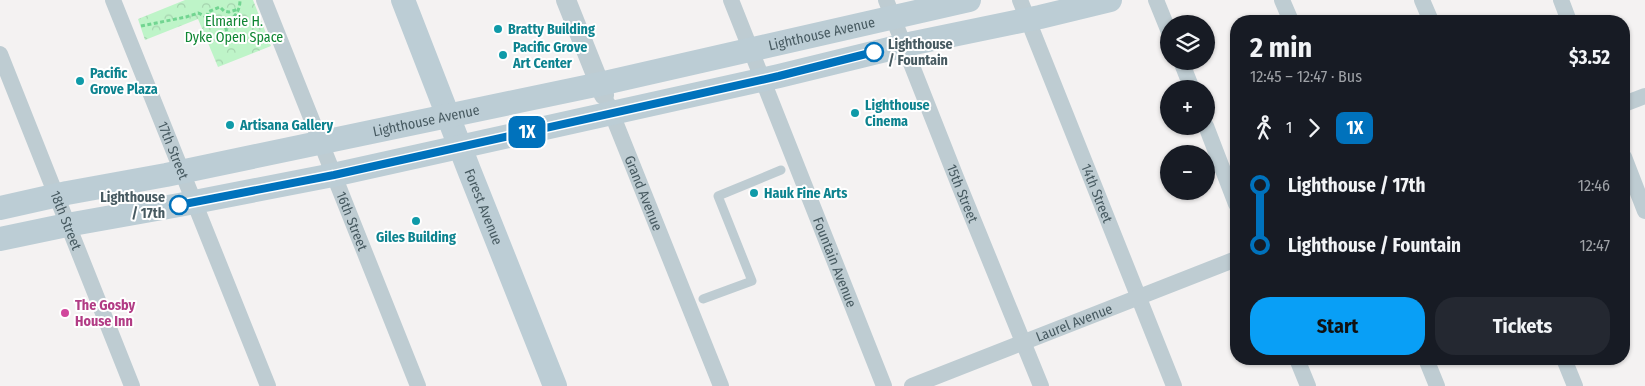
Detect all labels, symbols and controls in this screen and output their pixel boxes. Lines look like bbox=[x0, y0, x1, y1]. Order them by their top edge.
park label: Elmarie H. Dyke Open Space bbox=[185, 13, 283, 46]
street label: Lighthouse Avenue bbox=[767, 14, 877, 54]
map controls bbox=[1160, 15, 1215, 200]
button: layers bbox=[1160, 15, 1215, 70]
place label: Bratty Building bbox=[508, 21, 595, 38]
marker: Bratty Building bbox=[492, 23, 504, 35]
text: 2 min bbox=[1250, 31, 1312, 64]
place label: Lighthouse / Fountain bbox=[888, 36, 953, 69]
place label: Pacific Grove Art Center bbox=[512, 39, 587, 72]
marker: Lighthouse / Fountain bbox=[864, 42, 884, 62]
text: $3.52 bbox=[1569, 46, 1610, 69]
marker: Pacific Grove Art Center bbox=[497, 49, 509, 61]
place label: Pacific Grove Plaza bbox=[90, 65, 158, 98]
text: 12:45 – 12:47 · Bus bbox=[1250, 67, 1362, 86]
marker: Pacific Grove Plaza bbox=[74, 75, 86, 87]
button: + bbox=[1160, 80, 1215, 135]
place label: Lighthouse Cinema bbox=[865, 97, 930, 130]
street label: Lighthouse Avenue bbox=[371, 101, 481, 140]
marker: Lighthouse Cinema bbox=[849, 107, 861, 119]
icon: walk bbox=[1250, 114, 1278, 142]
icon: forward bbox=[1300, 114, 1328, 142]
line badge: 1X bbox=[504, 116, 550, 148]
place label: Artisana Gallery bbox=[239, 117, 333, 134]
text: 1X bbox=[1346, 117, 1363, 139]
text: 1 bbox=[1286, 118, 1292, 137]
street label: 17th Street bbox=[154, 119, 192, 182]
marker: Artisana Gallery bbox=[224, 119, 236, 131]
text: 1X bbox=[518, 121, 536, 143]
button: − bbox=[1160, 145, 1215, 200]
street label: Grand Avenue bbox=[621, 153, 666, 234]
street label: 14th Street bbox=[1077, 161, 1116, 226]
street label: 15th Street bbox=[943, 162, 982, 226]
street label: Forest Avenue bbox=[460, 167, 506, 248]
text: Lighthouse / 17th bbox=[1288, 174, 1425, 197]
text: 12:46 bbox=[1578, 176, 1610, 195]
place label: Hauk Fine Arts bbox=[764, 185, 847, 202]
marker: Hauk Fine Arts bbox=[748, 187, 760, 199]
street label: 18th Street bbox=[46, 188, 85, 253]
place label: Lighthouse / 17th bbox=[100, 189, 165, 222]
street label: 16th Street bbox=[332, 189, 371, 254]
marker: Lighthouse / 17th bbox=[169, 195, 189, 215]
marker: Giles Building bbox=[410, 215, 422, 227]
street label: Fountain Avenue bbox=[809, 215, 860, 310]
place label: Giles Building bbox=[376, 229, 456, 246]
text: Lighthouse / Fountain bbox=[1288, 234, 1461, 257]
text: 12:47 bbox=[1579, 236, 1610, 255]
place label: The Gosby House Inn bbox=[75, 297, 136, 330]
button: Start bbox=[1250, 297, 1425, 355]
button: Tickets bbox=[1435, 297, 1610, 355]
street label: Laurel Avenue bbox=[1033, 300, 1115, 346]
marker: The Gosby House Inn bbox=[59, 307, 71, 319]

